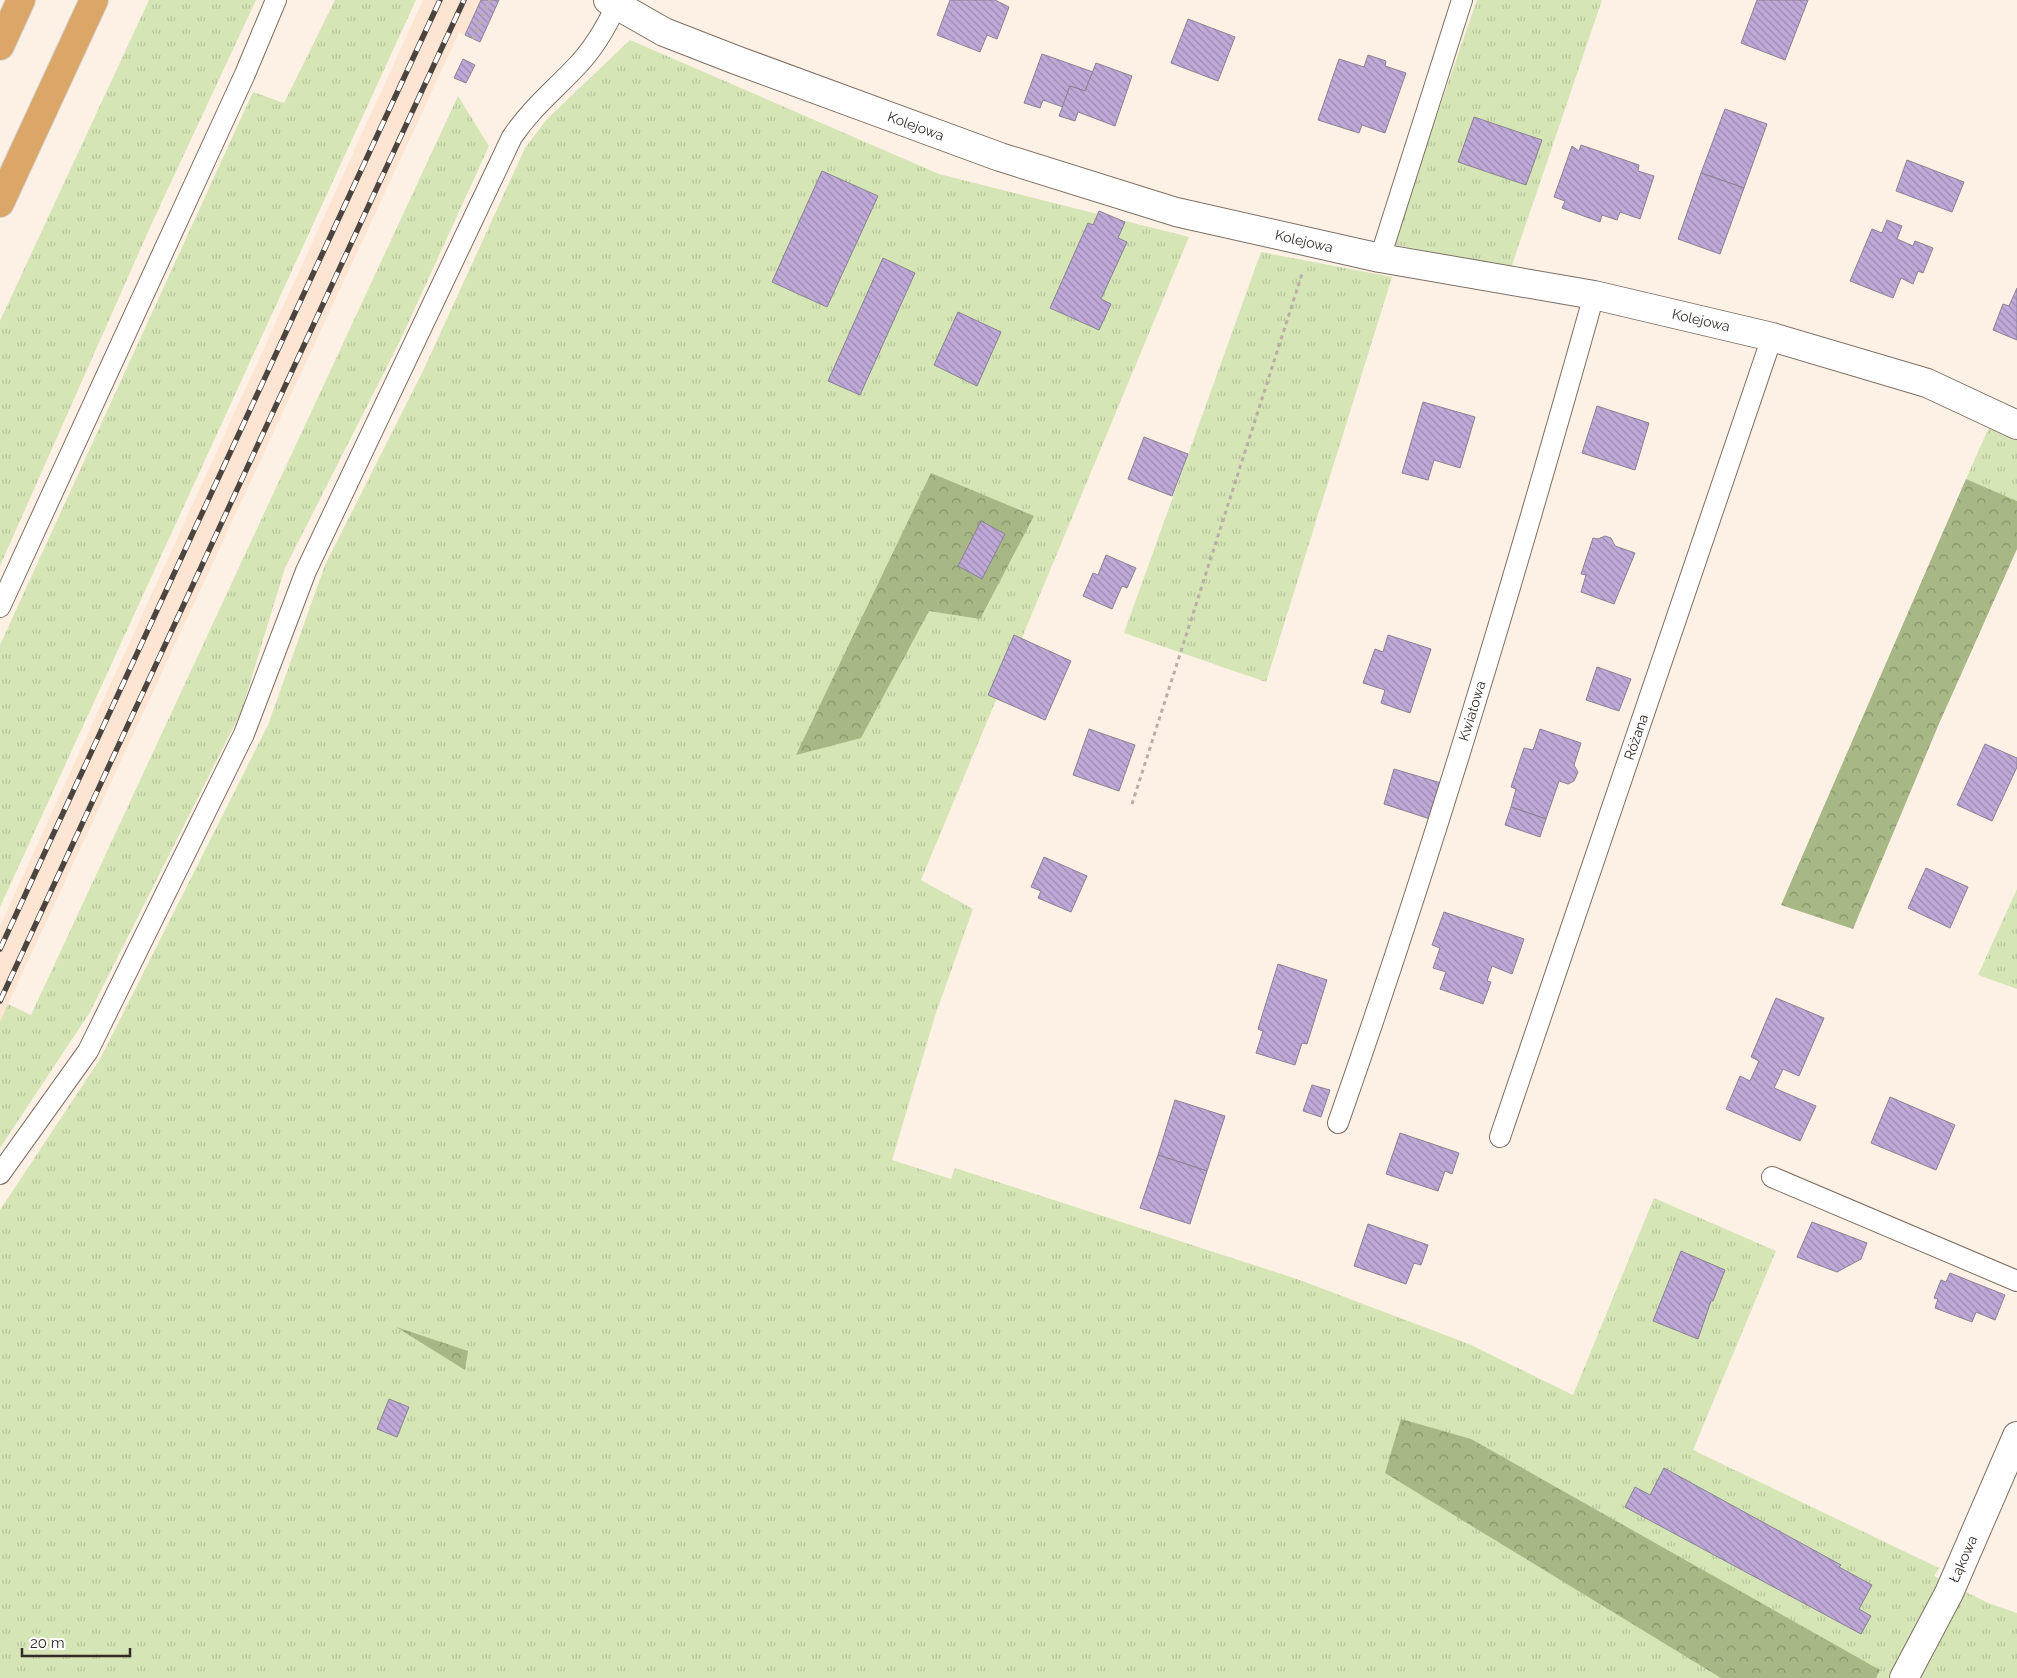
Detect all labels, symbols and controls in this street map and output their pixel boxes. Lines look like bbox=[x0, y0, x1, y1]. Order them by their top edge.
street label: Kolejowa bbox=[886, 108, 946, 144]
street label: Kolejowa bbox=[1273, 227, 1335, 255]
street label: Kolejowa bbox=[1670, 306, 1732, 334]
street label: Kwiatowa bbox=[1455, 679, 1489, 743]
street label: Różana bbox=[1621, 712, 1651, 762]
street label: Łąkowa bbox=[1946, 1533, 1980, 1585]
scale bar bbox=[22, 1626, 130, 1658]
text: 20 m bbox=[30, 1634, 65, 1652]

